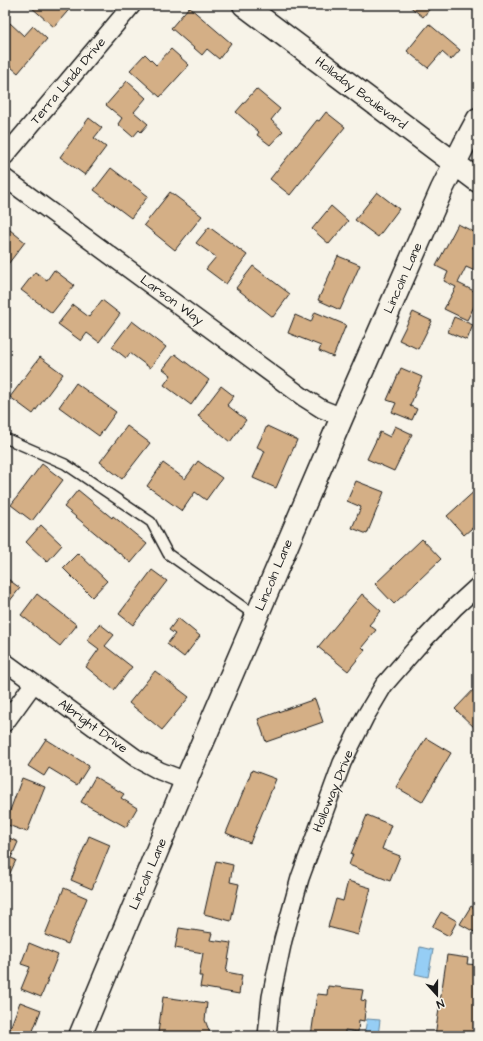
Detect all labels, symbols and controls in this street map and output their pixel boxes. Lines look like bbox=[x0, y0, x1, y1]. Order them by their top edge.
street label: Terra Linda Drive bbox=[26, 34, 110, 128]
street label: Holladay Boulevard bbox=[311, 52, 411, 135]
street label: Lincoln Lane bbox=[379, 240, 427, 316]
street label: Larson Way bbox=[136, 271, 207, 330]
street label: Lincoln Lane bbox=[251, 537, 297, 613]
street label: Albright Drive bbox=[54, 695, 131, 758]
street label: Holloway Drive bbox=[308, 747, 359, 835]
street label: Lincoln Lane bbox=[125, 836, 171, 912]
north arrow bbox=[417, 975, 457, 1015]
text: N bbox=[434, 996, 446, 1012]

